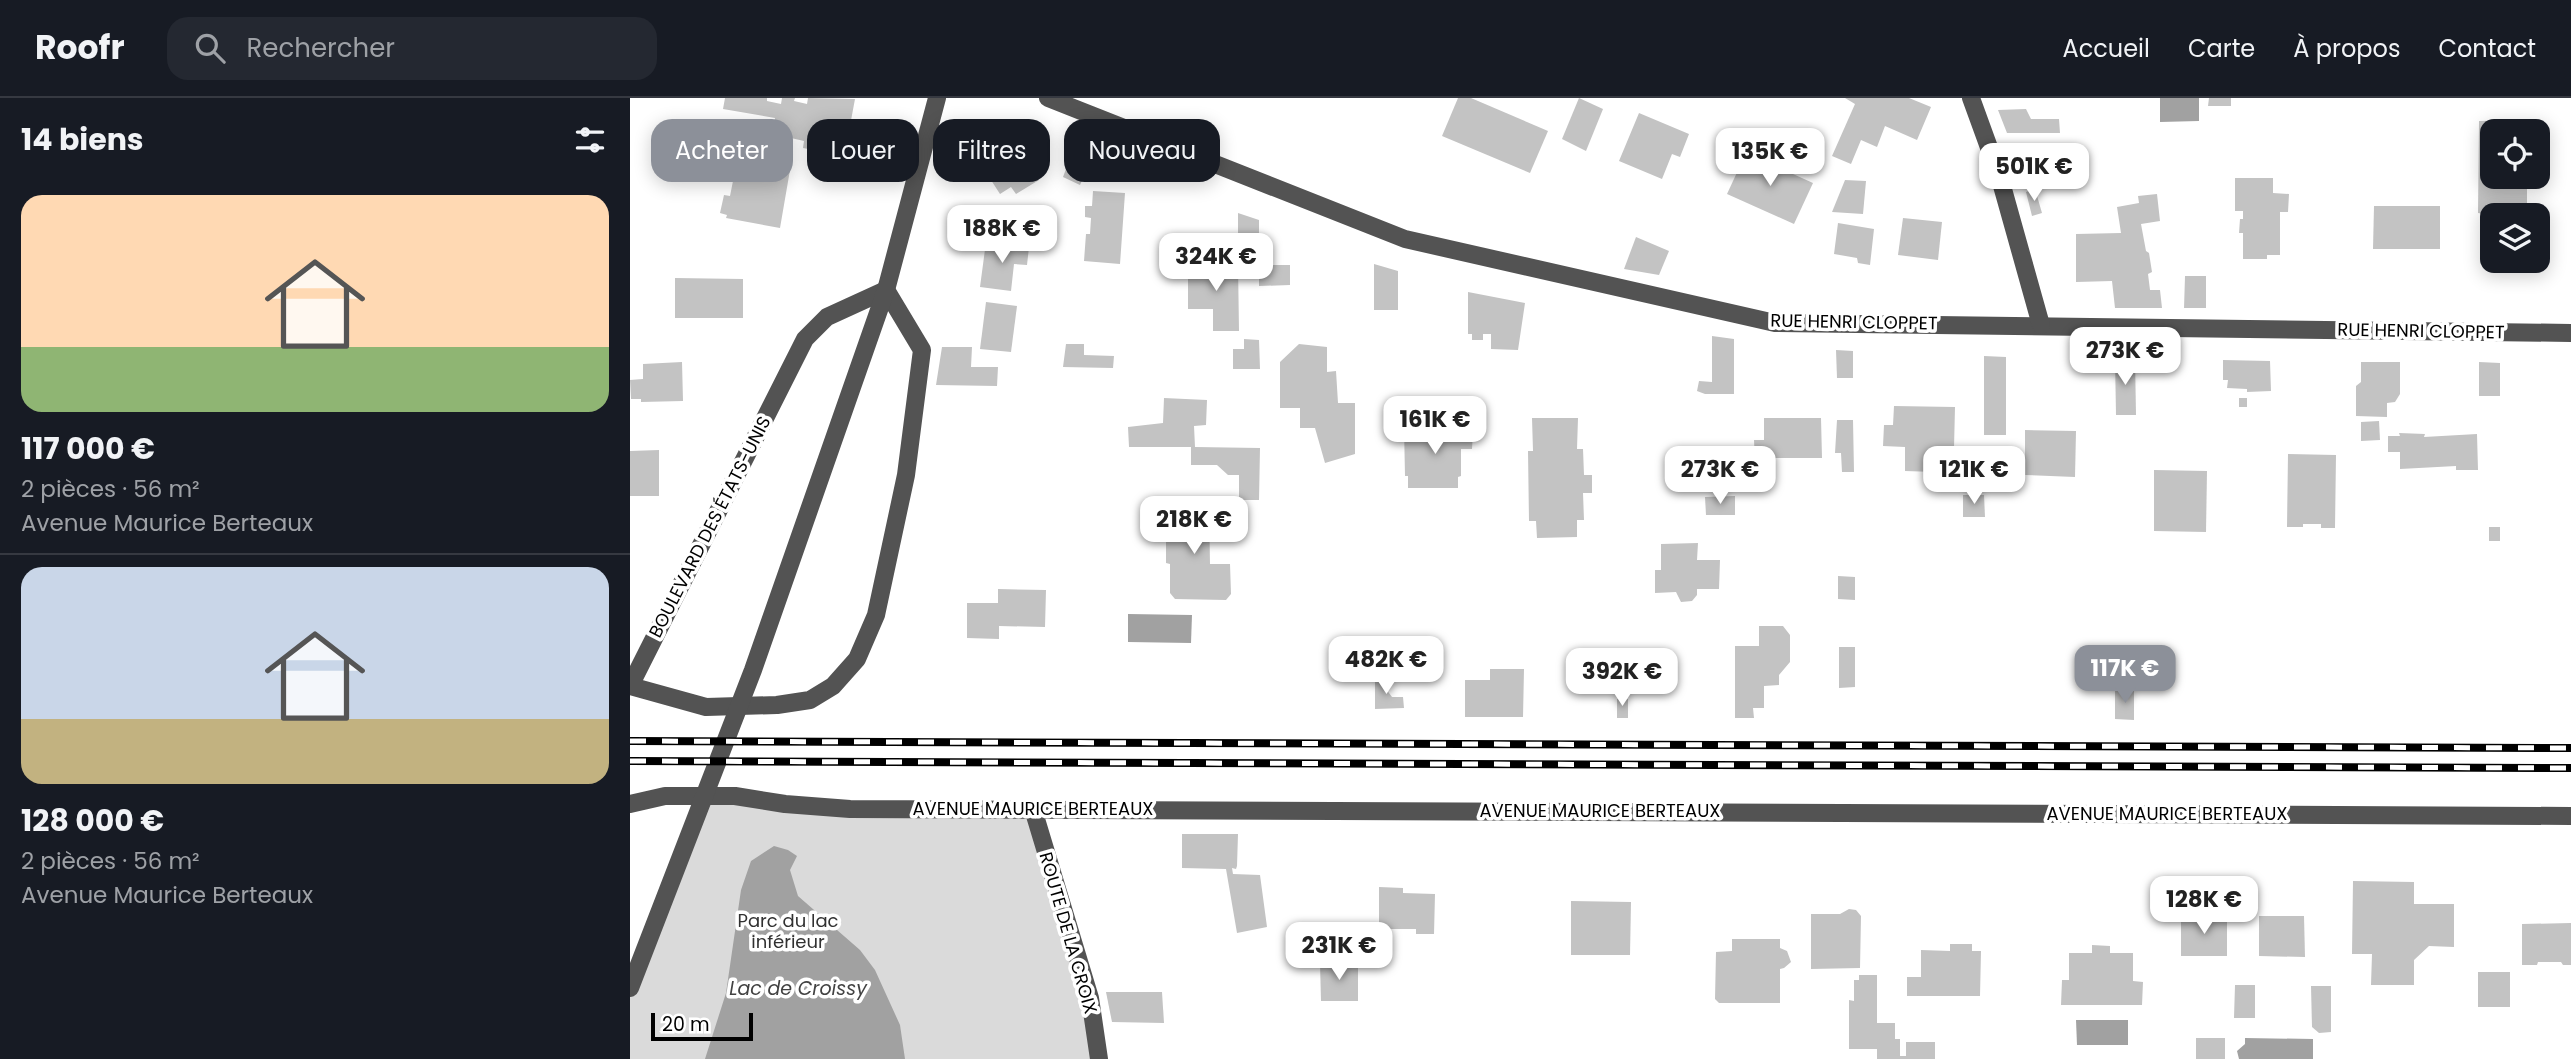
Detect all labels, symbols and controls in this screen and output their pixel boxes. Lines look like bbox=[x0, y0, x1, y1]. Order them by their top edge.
search box bbox=[167, 17, 657, 80]
text: Roofr bbox=[35, 24, 125, 71]
icon: search bbox=[191, 29, 229, 67]
text: Rechercher bbox=[247, 30, 395, 66]
text: Accueil bbox=[2063, 32, 2150, 65]
text: Carte bbox=[2188, 32, 2255, 65]
text: À propos bbox=[2293, 32, 2400, 65]
text: Contact bbox=[2438, 32, 2536, 65]
text: 14 biens bbox=[21, 118, 144, 161]
chip: Acheter bbox=[651, 119, 793, 182]
chip: Louer bbox=[807, 119, 919, 182]
chip: Filtres bbox=[933, 119, 1050, 182]
chip: Nouveau bbox=[1064, 119, 1220, 182]
map controls bbox=[2480, 119, 2550, 273]
button: locate bbox=[2480, 119, 2550, 189]
icon: filters bbox=[571, 121, 609, 159]
pin: 135K € bbox=[1713, 129, 1827, 188]
text: 135K € bbox=[1732, 135, 1808, 167]
pin: 501K € bbox=[1977, 144, 2091, 203]
text: 501K € bbox=[1995, 150, 2073, 182]
button: layers bbox=[2480, 203, 2550, 273]
pin: 188K € bbox=[945, 206, 1059, 265]
text: 188K € bbox=[963, 212, 1041, 244]
pin: 324K € bbox=[1159, 234, 1273, 293]
text: 324K € bbox=[1175, 240, 1257, 272]
icon: home bbox=[252, 241, 378, 367]
street label: RUE HENRI CLOPPET bbox=[1770, 308, 1938, 335]
street label: RUE HENRI CLOPPET bbox=[2337, 317, 2505, 344]
pin: 273K € bbox=[2068, 328, 2182, 387]
text: 273K € bbox=[2086, 334, 2164, 366]
pin: 161K € bbox=[1378, 396, 1492, 456]
text: 161K € bbox=[1399, 403, 1471, 435]
street label: BOULEVARD DES ÉTATS-UNIS bbox=[643, 412, 776, 642]
text: 117 000 € bbox=[21, 427, 155, 470]
pin: 273K € bbox=[1663, 446, 1777, 506]
pin: 121K € bbox=[1917, 446, 2031, 506]
text: 273K € bbox=[1681, 453, 1759, 485]
text: 121K € bbox=[1939, 453, 2009, 485]
text: 2 pièces · 56 m² bbox=[21, 473, 200, 505]
pin: 218K € bbox=[1137, 496, 1251, 556]
text: 218K € bbox=[1156, 503, 1232, 535]
text: Avenue Maurice Berteaux bbox=[21, 507, 313, 539]
icon: home bbox=[252, 613, 378, 739]
pin: 482K € bbox=[1329, 636, 1443, 696]
text: 482K € bbox=[1345, 643, 1427, 675]
pin: 117K € bbox=[2068, 646, 2182, 705]
pin: 392K € bbox=[1565, 648, 1679, 708]
text: 117K € bbox=[2091, 652, 2159, 684]
text: 392K € bbox=[1582, 655, 1662, 687]
street label: AVENUE MAURICE BERTEAUX bbox=[912, 796, 1154, 821]
street label: AVENUE MAURICE BERTEAUX bbox=[1479, 798, 1721, 823]
text: 128 000 € bbox=[21, 799, 164, 842]
street label: AVENUE MAURICE BERTEAUX bbox=[2046, 801, 2288, 826]
text: 2 pièces · 56 m² bbox=[21, 845, 200, 877]
street label: ROUTE DE LA CROIX bbox=[1033, 849, 1104, 1017]
pin: 128K € bbox=[2147, 876, 2261, 936]
text: Avenue Maurice Berteaux bbox=[21, 879, 313, 911]
text: 128K € bbox=[2166, 883, 2242, 915]
park label: Parc du lac inférieur bbox=[737, 908, 839, 954]
pin: 231K € bbox=[1282, 922, 1396, 982]
text: 231K € bbox=[1302, 929, 1376, 961]
water label: Lac de Croissy bbox=[729, 975, 868, 1002]
scale bar bbox=[651, 1010, 752, 1042]
text: 20 m bbox=[662, 1011, 710, 1038]

